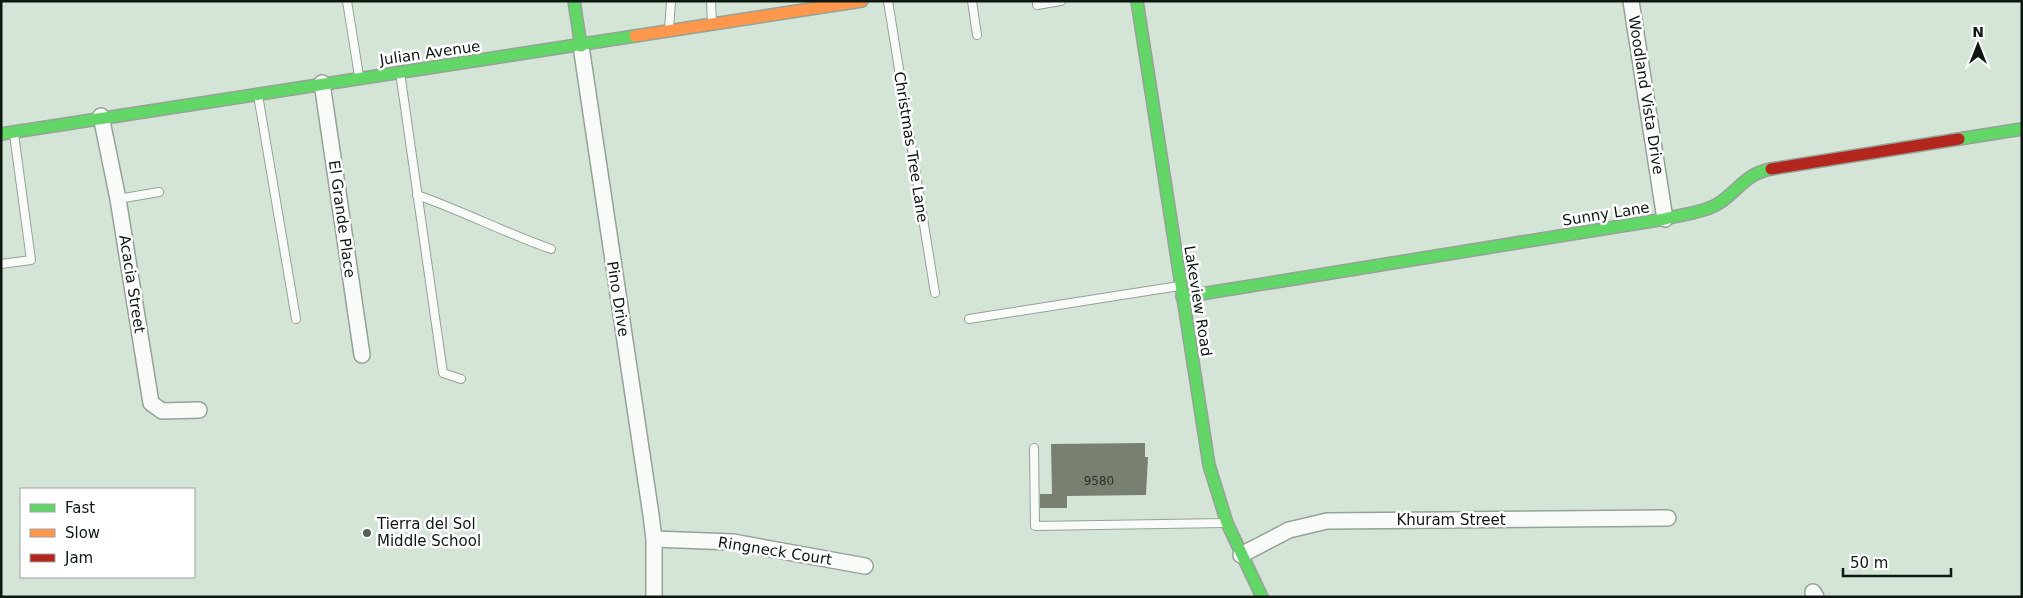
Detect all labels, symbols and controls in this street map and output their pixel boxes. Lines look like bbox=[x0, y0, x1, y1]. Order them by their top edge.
street label: Woodland Vista Drive bbox=[1625, 14, 1667, 176]
north arrow bbox=[1953, 20, 2003, 70]
text: N bbox=[1972, 24, 1984, 40]
street label: Julian Avenue bbox=[378, 37, 481, 69]
street label: Christmas Tree Lane bbox=[890, 70, 932, 224]
street label: El Grande Place bbox=[325, 159, 359, 279]
street label: Sunny Lane bbox=[1561, 198, 1651, 230]
street label: Acacia Street bbox=[115, 234, 149, 335]
street label: Lakeview Road bbox=[1180, 244, 1216, 358]
street label: Pino Drive bbox=[603, 260, 633, 338]
house number: 9580 bbox=[1084, 474, 1114, 488]
legend bbox=[20, 488, 195, 578]
text: Fast bbox=[65, 499, 95, 517]
street label: Khuram Street bbox=[1396, 511, 1506, 529]
place label: Tierra del Sol Middle School bbox=[376, 515, 481, 550]
text: Slow bbox=[65, 524, 100, 542]
marker: Tierra del Sol Middle School bbox=[361, 527, 373, 539]
street label: Ringneck Court bbox=[717, 533, 833, 569]
scale bar bbox=[1843, 546, 1950, 578]
text: Jam bbox=[64, 549, 93, 567]
text: 50 m bbox=[1850, 554, 1888, 572]

